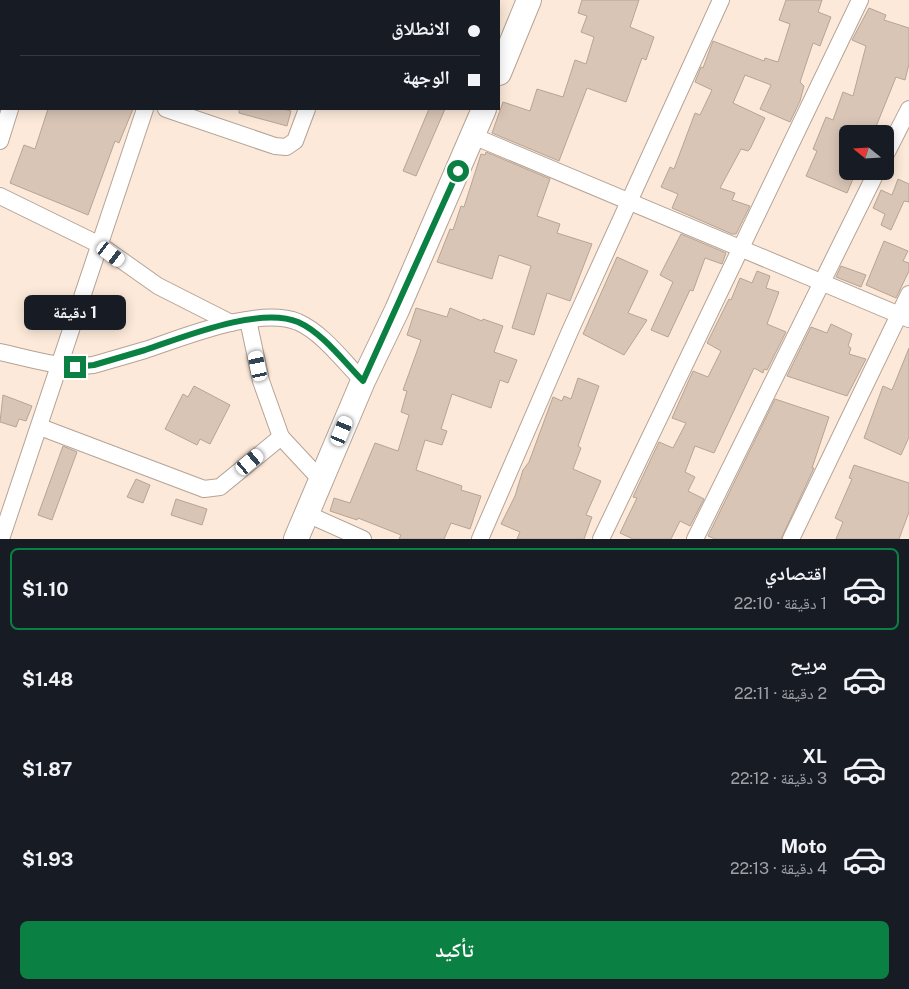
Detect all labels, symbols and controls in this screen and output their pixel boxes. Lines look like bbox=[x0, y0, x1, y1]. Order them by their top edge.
text: الانطلاق bbox=[391, 17, 450, 39]
text: الوجهة bbox=[402, 66, 450, 88]
north arrow bbox=[839, 125, 894, 180]
map controls bbox=[839, 125, 894, 180]
route start bbox=[447, 160, 469, 182]
car bbox=[94, 239, 127, 269]
callout: 1 دقيقة bbox=[24, 294, 126, 330]
text: 1 دقيقة bbox=[53, 303, 97, 322]
car bbox=[247, 350, 268, 382]
route end bbox=[64, 356, 86, 378]
car bbox=[329, 414, 354, 448]
car bbox=[233, 447, 266, 477]
text: اقتصادي bbox=[765, 562, 827, 584]
icon: car bbox=[842, 567, 887, 612]
text: $1.10 bbox=[22, 578, 69, 600]
text: 1 دقيقة · 22:10 bbox=[734, 594, 827, 613]
text: مريح bbox=[790, 652, 827, 674]
icon: car bbox=[842, 657, 887, 702]
text: $1.48 bbox=[22, 668, 73, 690]
text: 2 دقيقة · 22:11 bbox=[734, 684, 827, 703]
text: XL bbox=[802, 745, 827, 767]
icon: car bbox=[842, 747, 887, 792]
text: $1.87 bbox=[22, 758, 73, 780]
text: 3 دقيقة · 22:12 bbox=[730, 769, 827, 788]
text: Moto bbox=[781, 835, 827, 857]
icon: car bbox=[842, 837, 887, 882]
text: $1.93 bbox=[22, 848, 73, 870]
text: 4 دقيقة · 22:13 bbox=[730, 859, 827, 878]
button: تأكيد bbox=[20, 921, 889, 979]

